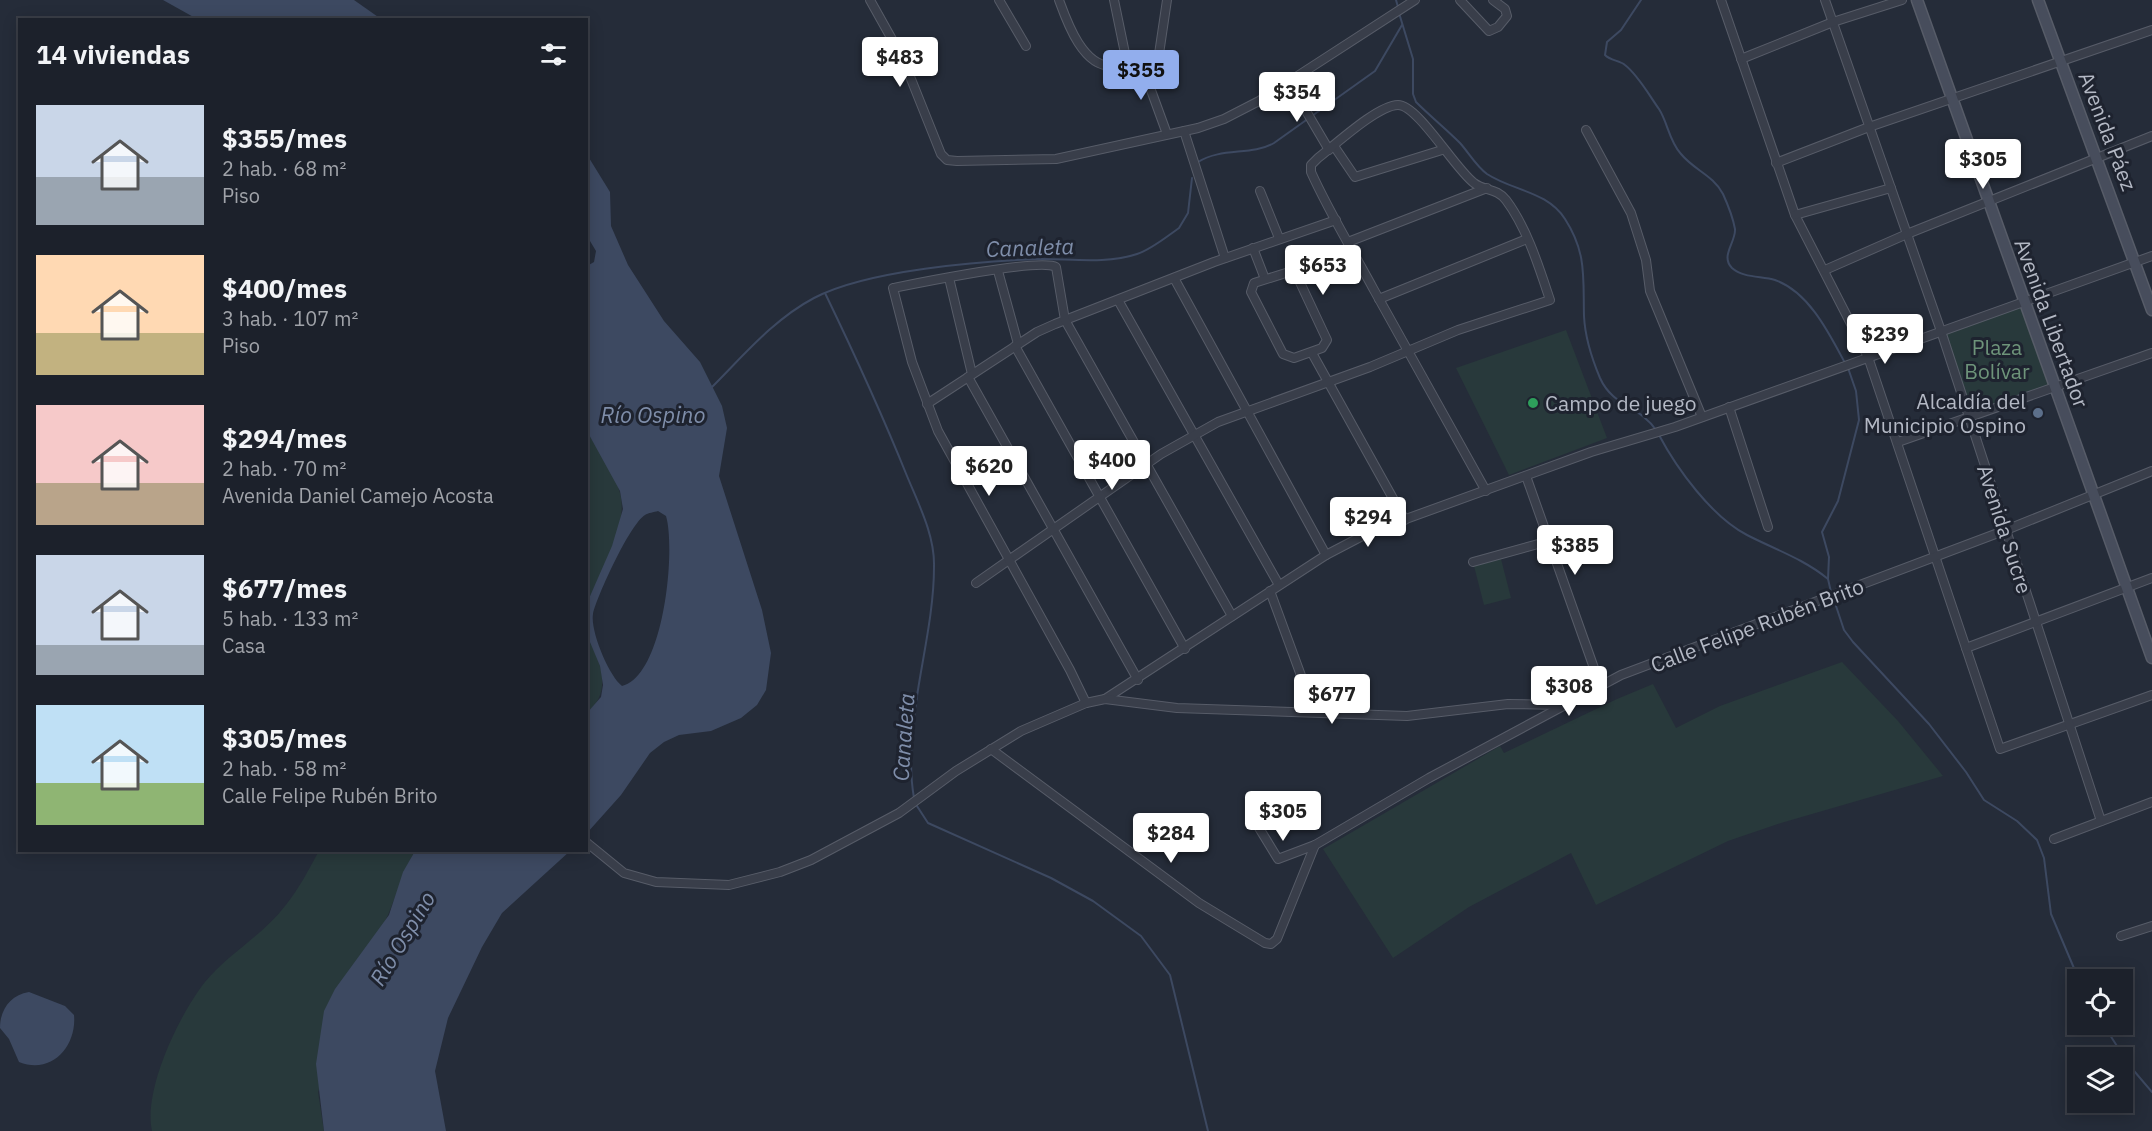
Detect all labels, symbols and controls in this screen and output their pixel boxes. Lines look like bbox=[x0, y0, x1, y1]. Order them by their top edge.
text: 14 viviendas bbox=[36, 37, 190, 71]
pin: $483 bbox=[864, 37, 936, 88]
icon: filters bbox=[537, 38, 570, 71]
text: $483 bbox=[876, 43, 924, 70]
pin: $355 bbox=[1105, 50, 1177, 101]
text: $355 bbox=[1117, 56, 1165, 83]
street label: Avenida Páez bbox=[2073, 68, 2144, 195]
pin: $354 bbox=[1261, 72, 1333, 123]
text: $354 bbox=[1273, 78, 1321, 105]
text: $355/mes bbox=[222, 121, 347, 155]
icon: home bbox=[84, 129, 156, 201]
pin: $305 bbox=[1947, 139, 2019, 190]
text: $305 bbox=[1959, 145, 2007, 172]
text: 2 hab. · 68 m² bbox=[222, 155, 346, 182]
text: Piso bbox=[222, 182, 260, 209]
water label: Canaleta bbox=[986, 231, 1074, 263]
street label: Avenida Libertador bbox=[2008, 235, 2096, 412]
pin: $653 bbox=[1287, 245, 1359, 296]
text: $653 bbox=[1299, 251, 1347, 278]
text: $400/mes bbox=[222, 271, 347, 305]
icon: home bbox=[84, 279, 156, 351]
text: 3 hab. · 107 m² bbox=[222, 305, 358, 332]
pin: $239 bbox=[1849, 314, 1921, 365]
text: $239 bbox=[1861, 320, 1909, 347]
text: Piso bbox=[222, 332, 260, 359]
park label: Plaza Bolívar bbox=[1964, 333, 2030, 385]
place label: Alcaldía del Municipio Ospino bbox=[1864, 387, 2026, 439]
place label: Campo de juego bbox=[1545, 389, 1697, 417]
marker: Campo de juego bbox=[1526, 396, 1540, 410]
water label: Río Ospino bbox=[600, 400, 706, 429]
marker: Alcaldía del Municipio Ospino bbox=[2031, 406, 2045, 420]
text: $294/mes bbox=[222, 421, 347, 455]
icon: home bbox=[84, 429, 156, 501]
pin: $400 bbox=[1076, 440, 1148, 491]
pin: $620 bbox=[953, 446, 1025, 497]
text: $400 bbox=[1088, 446, 1136, 473]
text: $620 bbox=[965, 452, 1013, 479]
text: 2 hab. · 70 m² bbox=[222, 455, 346, 482]
street label: Avenida Sucre bbox=[1971, 461, 2039, 597]
text: Avenida Daniel Camejo Acosta bbox=[222, 482, 494, 509]
pin: $294 bbox=[1332, 497, 1404, 548]
text: $294 bbox=[1344, 503, 1392, 530]
pin: $385 bbox=[1539, 525, 1611, 576]
text: $385 bbox=[1551, 531, 1599, 558]
text: $677/mes bbox=[222, 571, 347, 605]
street label: Calle Felipe Rubén Brito bbox=[1646, 571, 1868, 679]
icon: home bbox=[84, 579, 156, 651]
text: 5 hab. · 133 m² bbox=[222, 605, 358, 632]
text: Casa bbox=[222, 632, 266, 659]
pin: $308 bbox=[1533, 666, 1605, 717]
text: $308 bbox=[1545, 672, 1593, 699]
pin: $677 bbox=[1296, 674, 1368, 725]
text: $677 bbox=[1308, 680, 1356, 707]
water label: Canaleta bbox=[885, 692, 921, 782]
text: $305/mes bbox=[222, 721, 347, 755]
icon: home bbox=[84, 729, 156, 801]
text: 2 hab. · 58 m² bbox=[222, 755, 346, 782]
text: Calle Felipe Rubén Brito bbox=[222, 782, 437, 809]
pin: $305 bbox=[1247, 791, 1319, 842]
text: $305 bbox=[1259, 797, 1307, 824]
pin: $284 bbox=[1135, 813, 1207, 864]
text: $284 bbox=[1147, 819, 1195, 846]
water label: Río Ospino bbox=[363, 885, 441, 991]
map controls bbox=[2067, 969, 2133, 1113]
button: locate bbox=[2067, 969, 2133, 1035]
button: layers bbox=[2067, 1047, 2133, 1113]

